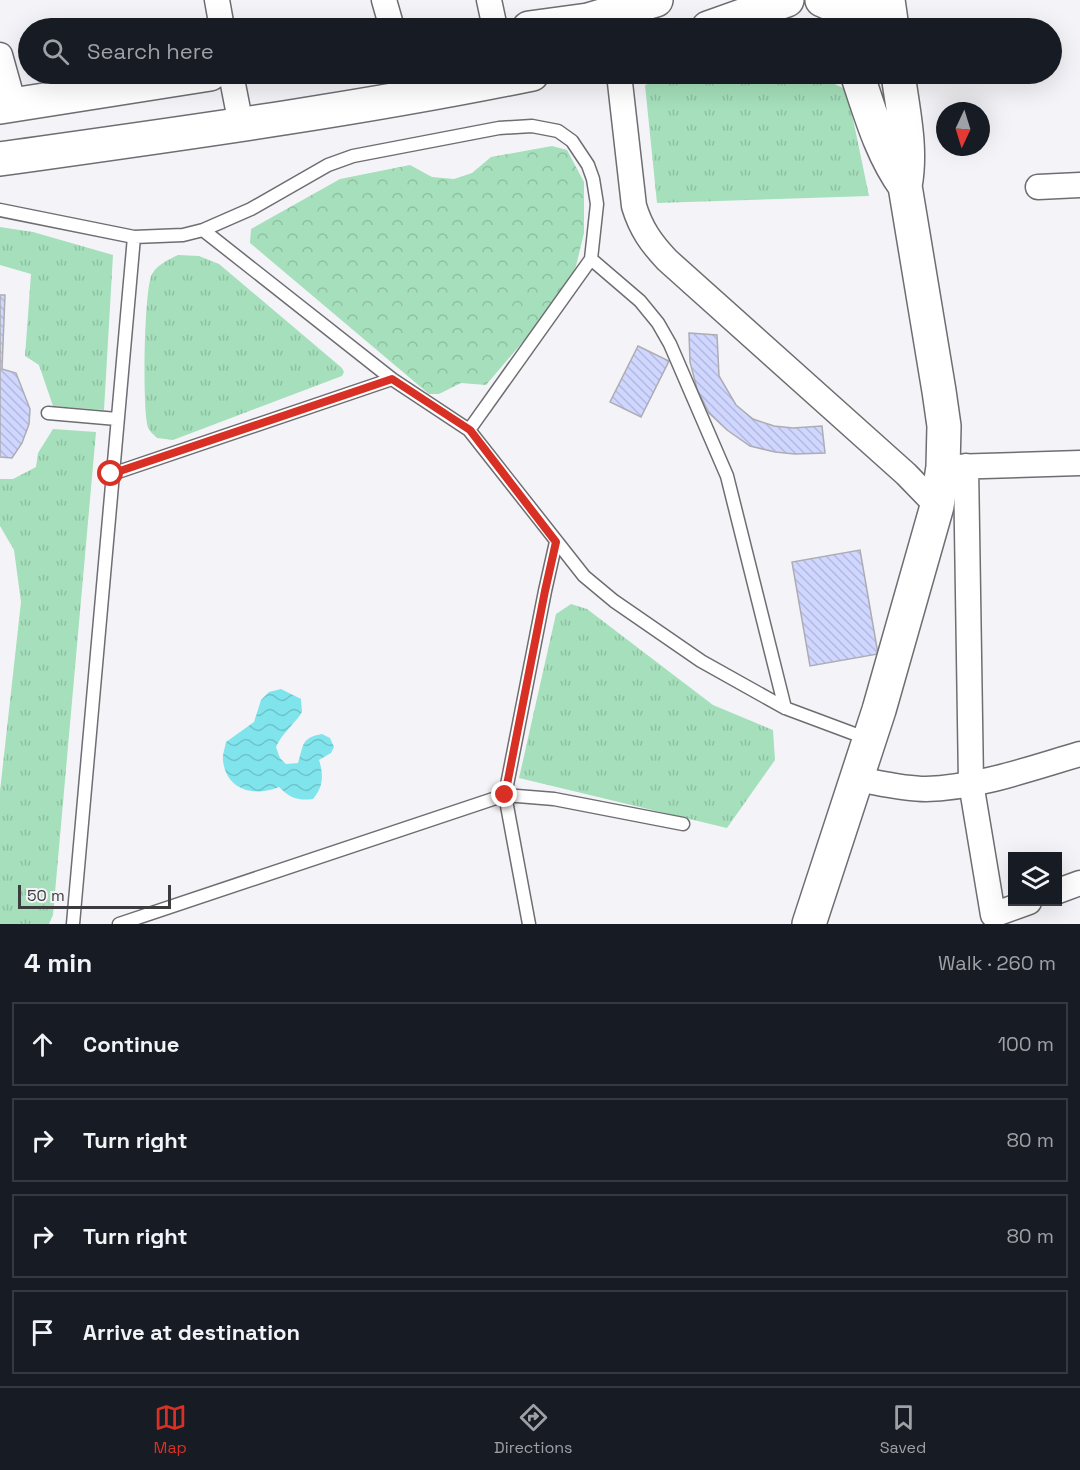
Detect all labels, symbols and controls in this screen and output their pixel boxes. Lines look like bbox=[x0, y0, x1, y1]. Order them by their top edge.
search box bbox=[18, 18, 1062, 84]
icon: search bbox=[39, 35, 72, 68]
text: Search here bbox=[87, 37, 214, 65]
north arrow bbox=[936, 102, 990, 156]
route start bbox=[97, 460, 123, 486]
route end bbox=[491, 781, 517, 807]
map controls bbox=[1008, 852, 1062, 906]
button: layers bbox=[1008, 852, 1062, 906]
scale bar bbox=[18, 882, 171, 910]
text: 50 m bbox=[27, 885, 65, 906]
text: 4 min bbox=[24, 946, 92, 980]
text: Walk · 260 m bbox=[938, 950, 1056, 976]
icon: ahead bbox=[26, 1028, 59, 1061]
text: Continue bbox=[83, 1030, 179, 1058]
text: 100 m bbox=[998, 1031, 1054, 1057]
icon: right bbox=[26, 1124, 59, 1157]
text: Turn right bbox=[83, 1126, 188, 1154]
text: 80 m bbox=[1006, 1127, 1054, 1153]
icon: right bbox=[26, 1220, 59, 1253]
text: Turn right bbox=[83, 1222, 188, 1250]
text: 80 m bbox=[1006, 1223, 1054, 1249]
icon: arrive bbox=[26, 1316, 59, 1349]
text: Arrive at destination bbox=[83, 1318, 300, 1346]
tab: Map bbox=[154, 1401, 187, 1458]
tab: Directions bbox=[494, 1401, 573, 1458]
tab: Saved bbox=[880, 1401, 926, 1458]

